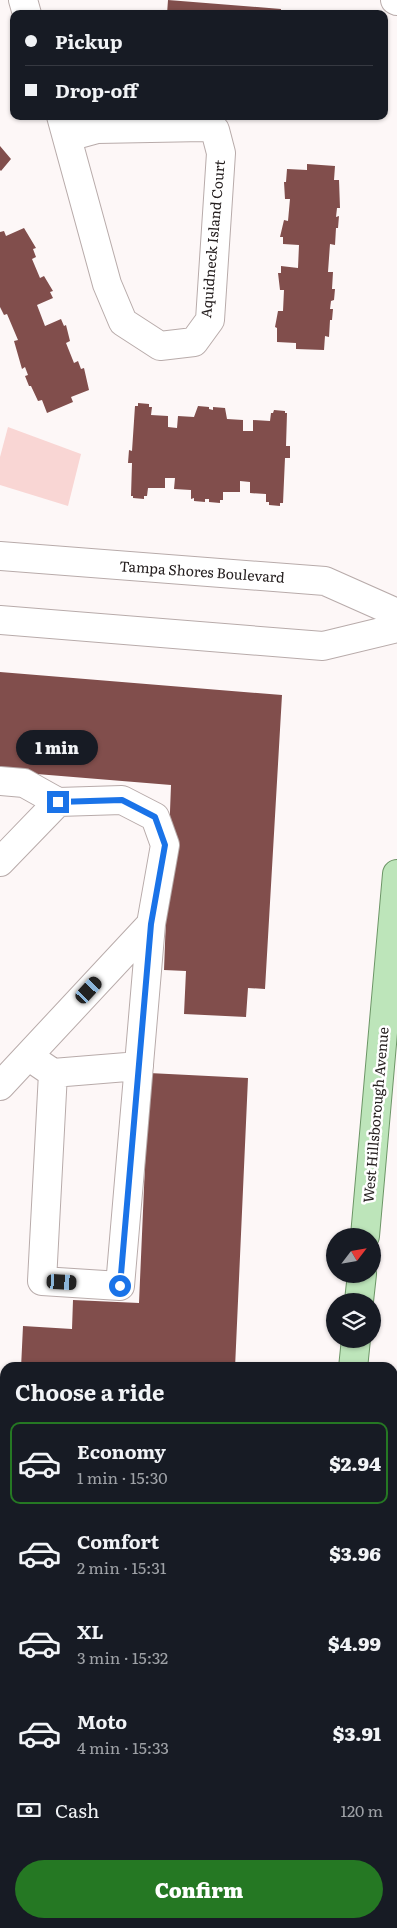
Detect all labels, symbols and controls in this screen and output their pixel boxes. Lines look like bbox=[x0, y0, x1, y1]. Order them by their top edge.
text: Pickup bbox=[55, 27, 123, 55]
text: Drop-off bbox=[55, 76, 138, 104]
street label: Aquidneck Island Court bbox=[195, 159, 229, 319]
street label: Tampa Shores Boulevard bbox=[119, 555, 286, 587]
callout: 1 min bbox=[17, 730, 99, 764]
text: 1 min bbox=[35, 735, 79, 759]
route end bbox=[47, 791, 69, 813]
car bbox=[73, 974, 104, 1006]
street label: West Hillsborough Avenue bbox=[357, 1026, 393, 1204]
north arrow bbox=[326, 1228, 381, 1282]
map controls bbox=[326, 1228, 381, 1348]
car bbox=[46, 1274, 77, 1290]
route start bbox=[109, 1275, 131, 1297]
button: layers bbox=[326, 1293, 381, 1348]
text: Choose a ride bbox=[15, 1375, 164, 1408]
text: Economy bbox=[77, 1437, 166, 1465]
icon: car bbox=[17, 1441, 62, 1486]
text: $2.94 bbox=[329, 1449, 381, 1477]
text: 1 min · 15:30 bbox=[77, 1465, 168, 1489]
text: Comfort bbox=[77, 1527, 159, 1555]
icon: car bbox=[17, 1531, 62, 1576]
text: $3.96 bbox=[329, 1539, 381, 1567]
text: 2 min · 15:31 bbox=[77, 1555, 166, 1579]
text: XL bbox=[77, 1617, 104, 1645]
icon: car bbox=[17, 1621, 62, 1666]
text: $4.99 bbox=[328, 1629, 381, 1657]
text: 3 min · 15:32 bbox=[77, 1645, 168, 1669]
text: Moto bbox=[77, 1707, 127, 1735]
icon: car bbox=[17, 1711, 62, 1756]
text: $3.91 bbox=[333, 1719, 381, 1747]
text: 4 min · 15:33 bbox=[77, 1735, 169, 1759]
icon: cash bbox=[15, 1796, 43, 1824]
text: Cash bbox=[55, 1796, 99, 1824]
text: 120 m bbox=[340, 1798, 383, 1822]
button: Confirm bbox=[15, 1860, 383, 1918]

